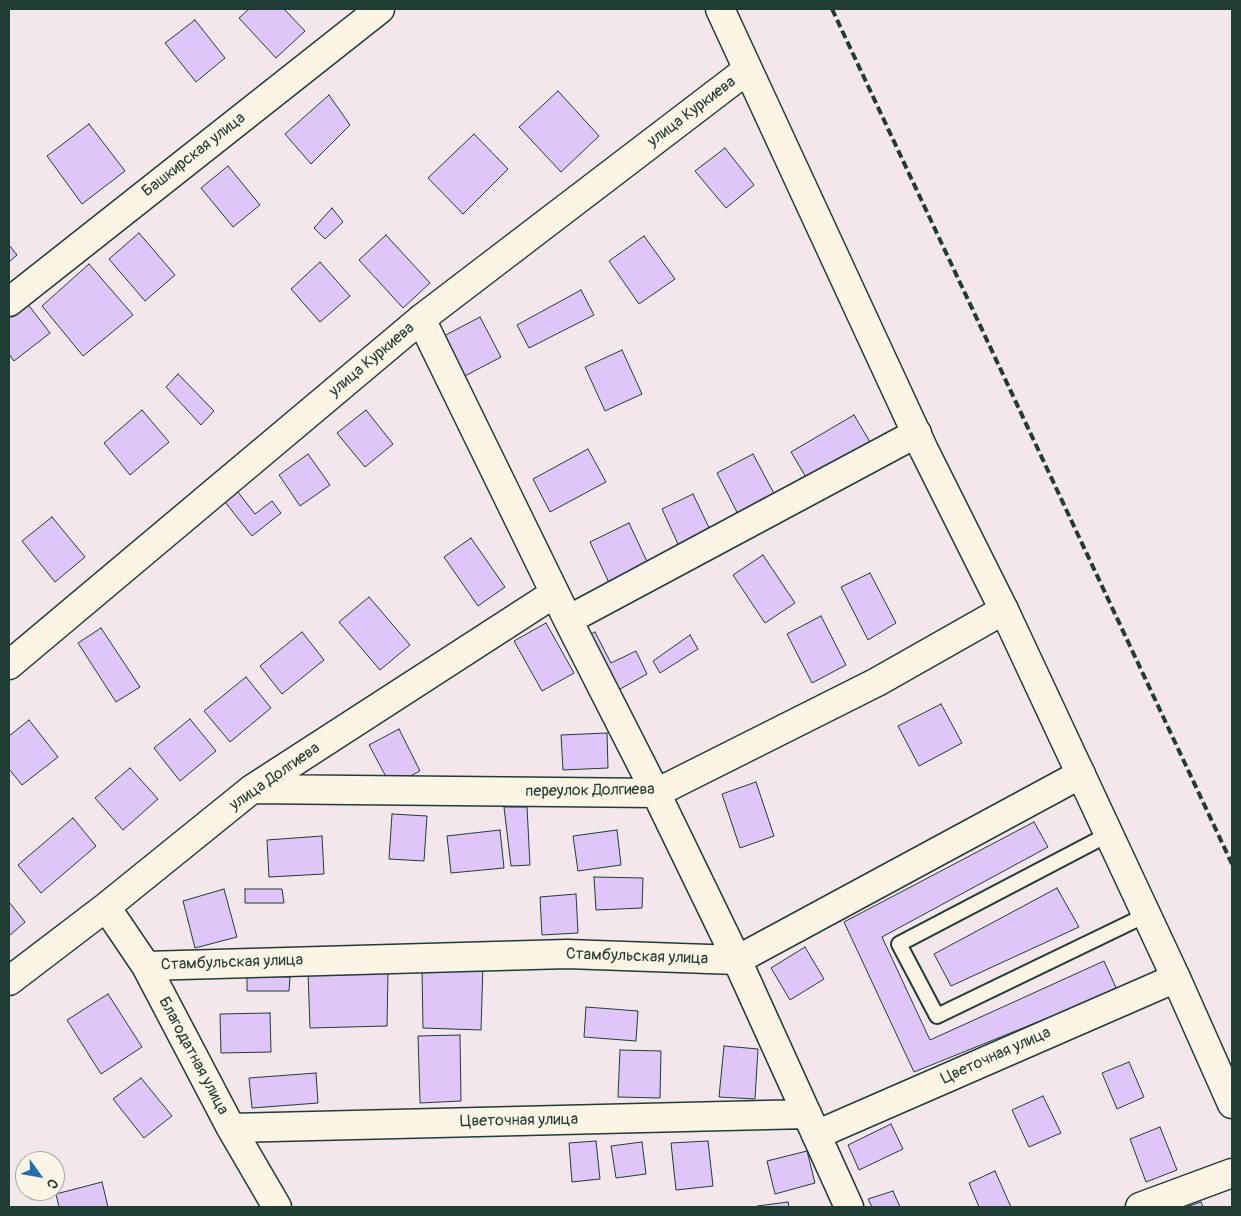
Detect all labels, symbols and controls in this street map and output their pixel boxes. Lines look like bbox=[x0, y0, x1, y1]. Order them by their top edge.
street label: улица Куркиева bbox=[644, 73, 740, 151]
street label: Башкирская улица bbox=[138, 109, 250, 201]
street label: улица Куркиева bbox=[325, 319, 419, 401]
street label: улица Долгиева bbox=[226, 739, 324, 815]
street label: переулок Долгиева bbox=[525, 780, 655, 802]
street label: Стамбульская улица bbox=[566, 945, 708, 969]
street label: Стамбульская улица bbox=[161, 951, 303, 975]
street label: Благодатная улица bbox=[154, 994, 232, 1118]
street label: Цветочная улица bbox=[938, 1023, 1054, 1089]
street label: Цветочная улица bbox=[460, 1110, 578, 1132]
north arrow bbox=[15, 1151, 65, 1201]
text: С bbox=[43, 1176, 62, 1192]

